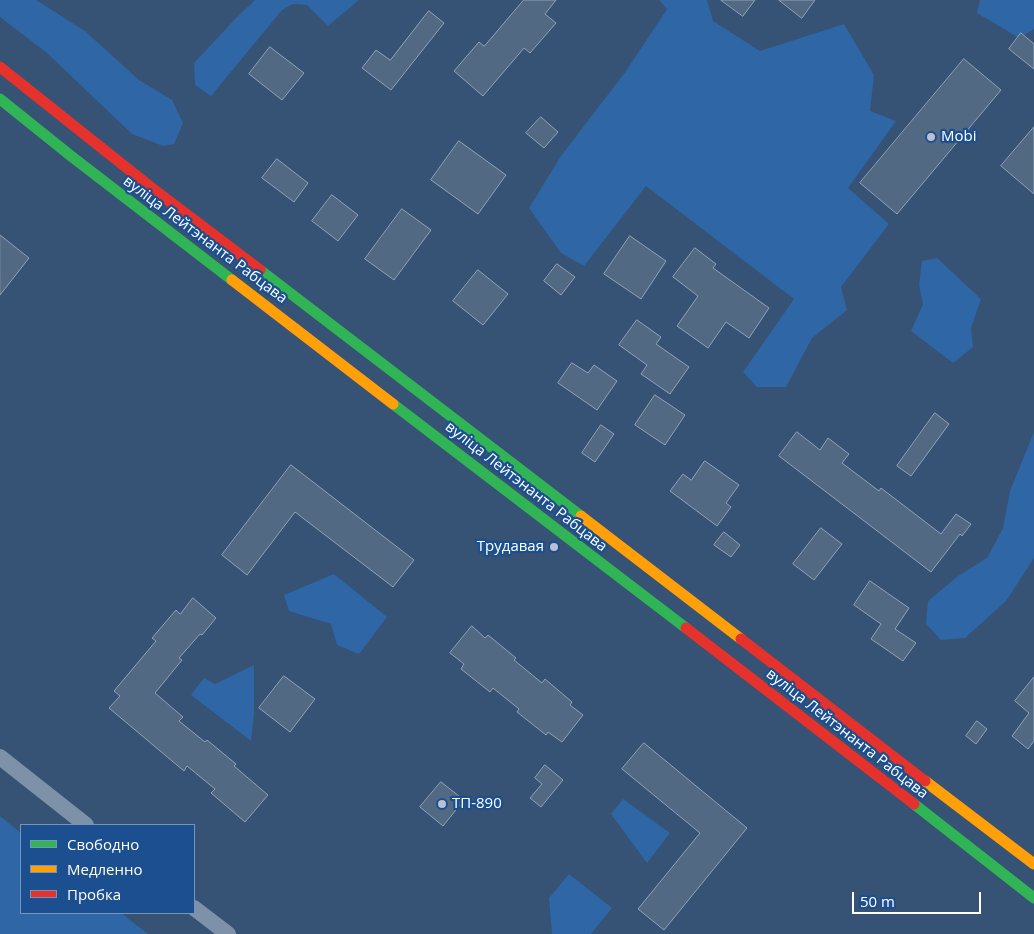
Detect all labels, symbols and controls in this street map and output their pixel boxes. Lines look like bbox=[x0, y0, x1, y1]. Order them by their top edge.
place label: Mobi bbox=[941, 128, 976, 146]
marker: Mobi bbox=[925, 131, 937, 143]
street label: вуліца Лейтэнанта Рабцава bbox=[119, 172, 291, 308]
street label: вуліца Лейтэнанта Рабцава bbox=[441, 418, 611, 556]
place label: Трудавая bbox=[477, 538, 544, 556]
marker: Трудавая bbox=[548, 541, 560, 553]
street label: вуліца Лейтэнанта Рабцава bbox=[762, 665, 932, 803]
place label: ТП-890 bbox=[452, 795, 502, 813]
marker: ТП-890 bbox=[436, 798, 448, 810]
legend bbox=[20, 824, 195, 914]
text: Свободно bbox=[67, 834, 139, 854]
text: Медленно bbox=[67, 859, 143, 879]
scale bar bbox=[854, 882, 983, 914]
text: Пробка bbox=[67, 884, 121, 904]
text: 50 m bbox=[860, 891, 895, 911]

